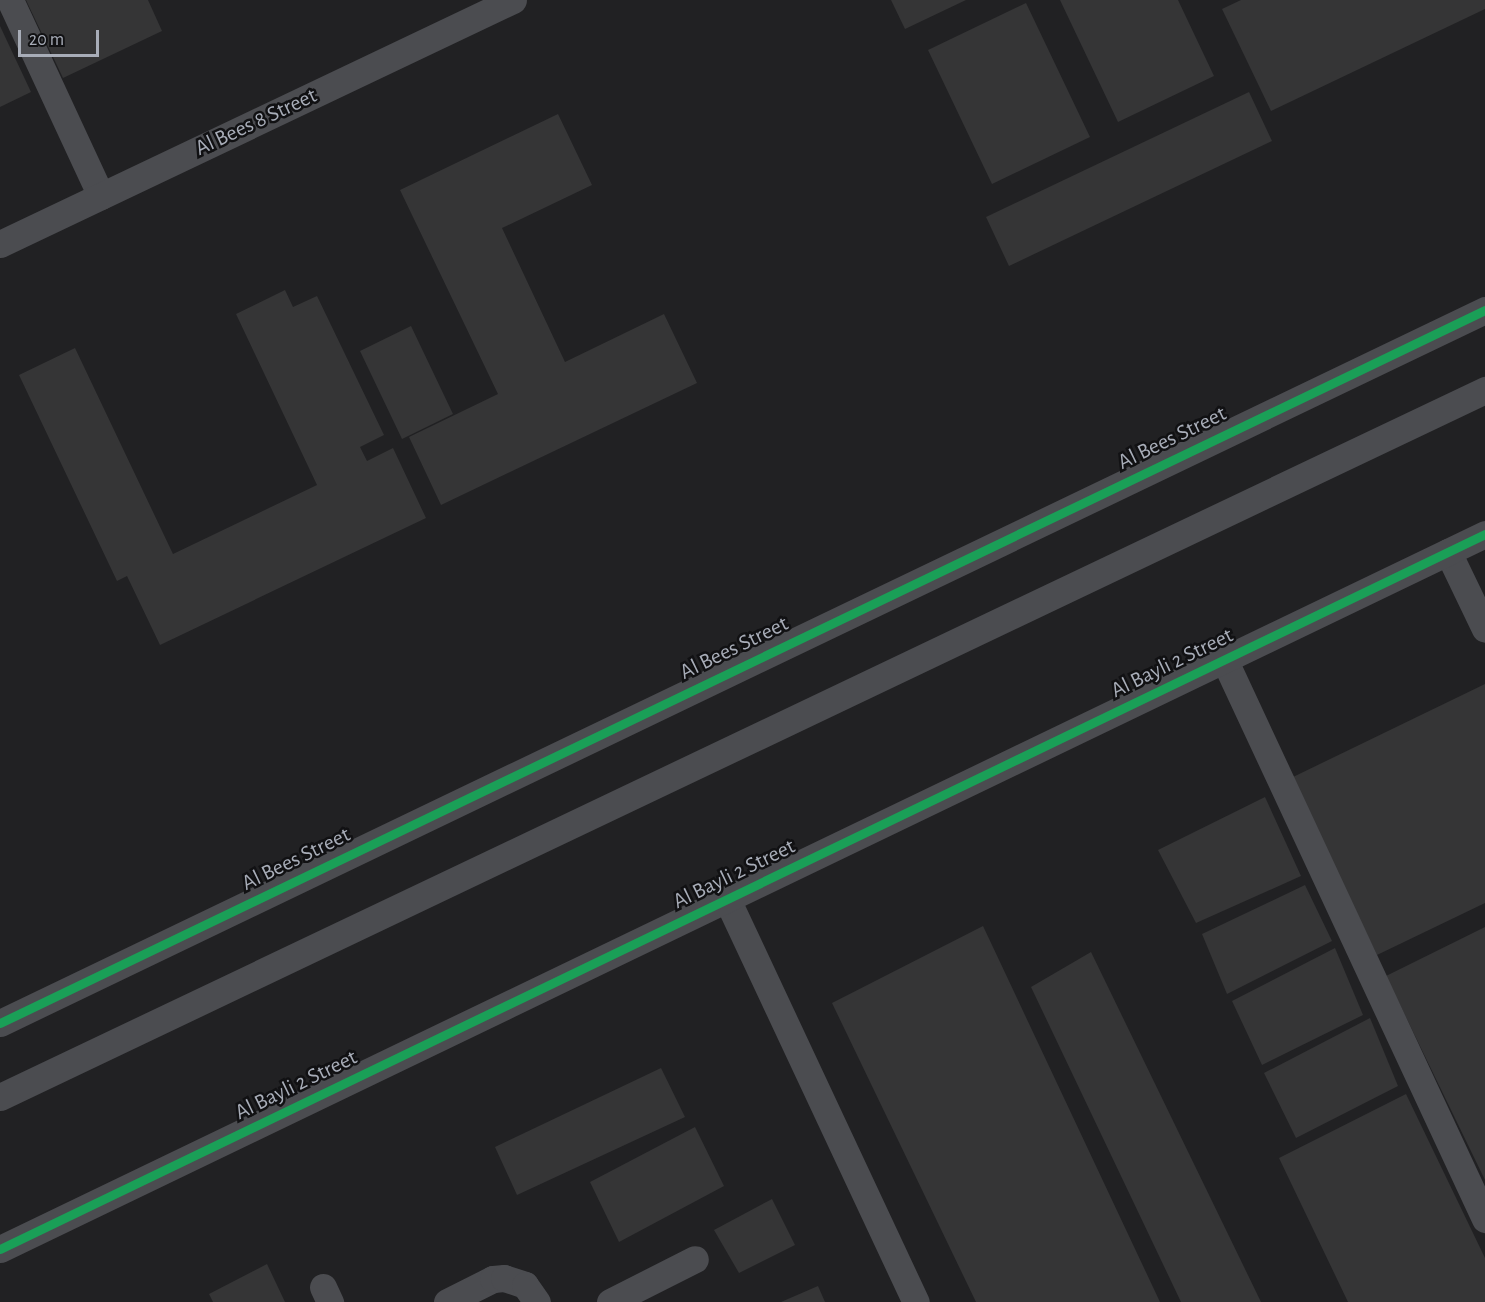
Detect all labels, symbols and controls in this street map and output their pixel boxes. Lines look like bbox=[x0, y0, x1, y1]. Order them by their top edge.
scale bar bbox=[21, 18, 102, 56]
text: 20 m bbox=[29, 31, 64, 49]
street label: Al Bees 8 Street bbox=[191, 82, 321, 162]
street label: Al Bees Street bbox=[1114, 400, 1230, 476]
street label: Al Bees Street bbox=[676, 610, 792, 686]
street label: Al Bayli 2 Street bbox=[1107, 622, 1237, 704]
street label: Al Bees Street bbox=[238, 821, 354, 897]
street label: Al Bayli 2 Street bbox=[669, 833, 799, 915]
street label: Al Bayli 2 Street bbox=[231, 1044, 361, 1126]

